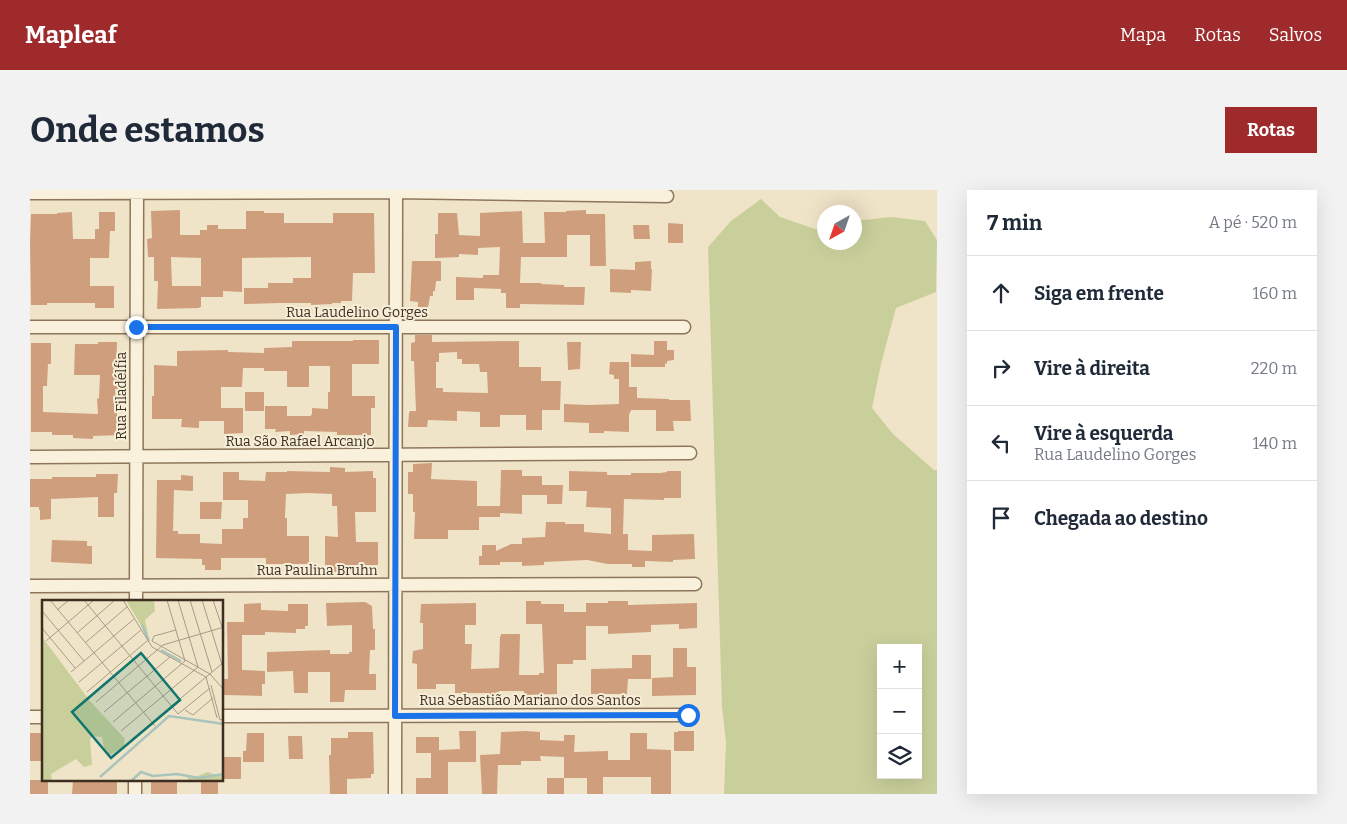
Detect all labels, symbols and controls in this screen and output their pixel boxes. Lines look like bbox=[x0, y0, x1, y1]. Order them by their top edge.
text: Mapleaf bbox=[25, 21, 117, 49]
text: Mapa bbox=[1120, 24, 1166, 46]
text: Rotas bbox=[1194, 24, 1241, 46]
text: Salvos bbox=[1269, 24, 1322, 46]
button: Rotas bbox=[1225, 107, 1317, 153]
text: Onde estamos bbox=[30, 109, 265, 151]
north arrow bbox=[817, 205, 862, 250]
text: 7 min bbox=[987, 210, 1042, 236]
text: A pé · 520 m bbox=[1209, 213, 1297, 232]
icon: ahead bbox=[987, 279, 1015, 307]
text: Siga em frente bbox=[1034, 282, 1164, 305]
text: 160 m bbox=[1252, 284, 1297, 303]
street label: Rua Laudelino Gorges bbox=[286, 304, 428, 321]
route end bbox=[125, 316, 148, 339]
street label: Rua Filadélfia bbox=[113, 352, 130, 440]
icon: right bbox=[987, 354, 1015, 382]
text: Vire à direita bbox=[1034, 357, 1150, 380]
text: 220 m bbox=[1251, 359, 1297, 378]
text: Vire à esquerda bbox=[1034, 422, 1173, 445]
icon: left bbox=[987, 429, 1015, 457]
street label: Rua São Rafael Arcanjo bbox=[225, 433, 375, 450]
text: 140 m bbox=[1252, 434, 1297, 453]
text: Rua Laudelino Gorges bbox=[1034, 445, 1196, 464]
icon: arrive bbox=[987, 504, 1015, 532]
text: Chegada ao destino bbox=[1034, 507, 1208, 530]
street label: Rua Paulina Bruhn bbox=[256, 562, 378, 579]
inset map bbox=[42, 600, 224, 782]
map controls bbox=[877, 644, 922, 779]
button: + bbox=[877, 644, 922, 689]
button: − bbox=[877, 689, 922, 734]
street label: Rua Sebastião Mariano dos Santos bbox=[419, 692, 641, 709]
route start bbox=[677, 704, 700, 727]
button: layers bbox=[877, 734, 922, 779]

